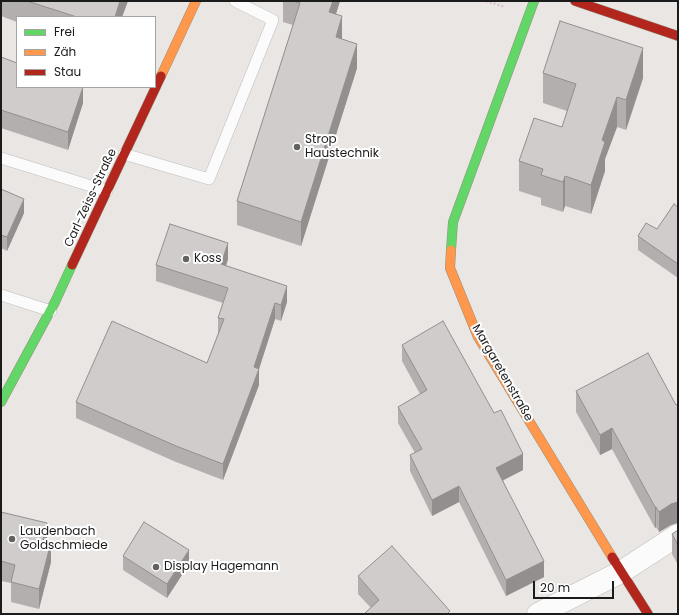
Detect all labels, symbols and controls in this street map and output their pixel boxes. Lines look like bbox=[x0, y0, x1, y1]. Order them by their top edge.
legend bbox=[16, 16, 156, 88]
text: Frei bbox=[54, 23, 75, 40]
text: Zäh bbox=[54, 43, 76, 60]
text: Stau bbox=[54, 63, 81, 80]
place label: Strop Haustechnik bbox=[305, 133, 379, 161]
marker: Strop Haustechnik bbox=[292, 142, 302, 152]
street label: Carl-Zeiss-Straße bbox=[62, 146, 120, 250]
place label: Koss bbox=[194, 252, 221, 266]
marker: Koss bbox=[181, 254, 191, 264]
street label: Margaretenstraße bbox=[468, 322, 536, 424]
place label: Laudenbach Goldschmiede bbox=[20, 525, 108, 553]
marker: Laudenbach Goldschmiede bbox=[7, 534, 17, 544]
place label: Display Hagemann bbox=[164, 560, 279, 574]
marker: Display Hagemann bbox=[151, 562, 161, 572]
scale bar bbox=[535, 573, 616, 599]
text: 20 m bbox=[540, 579, 570, 596]

